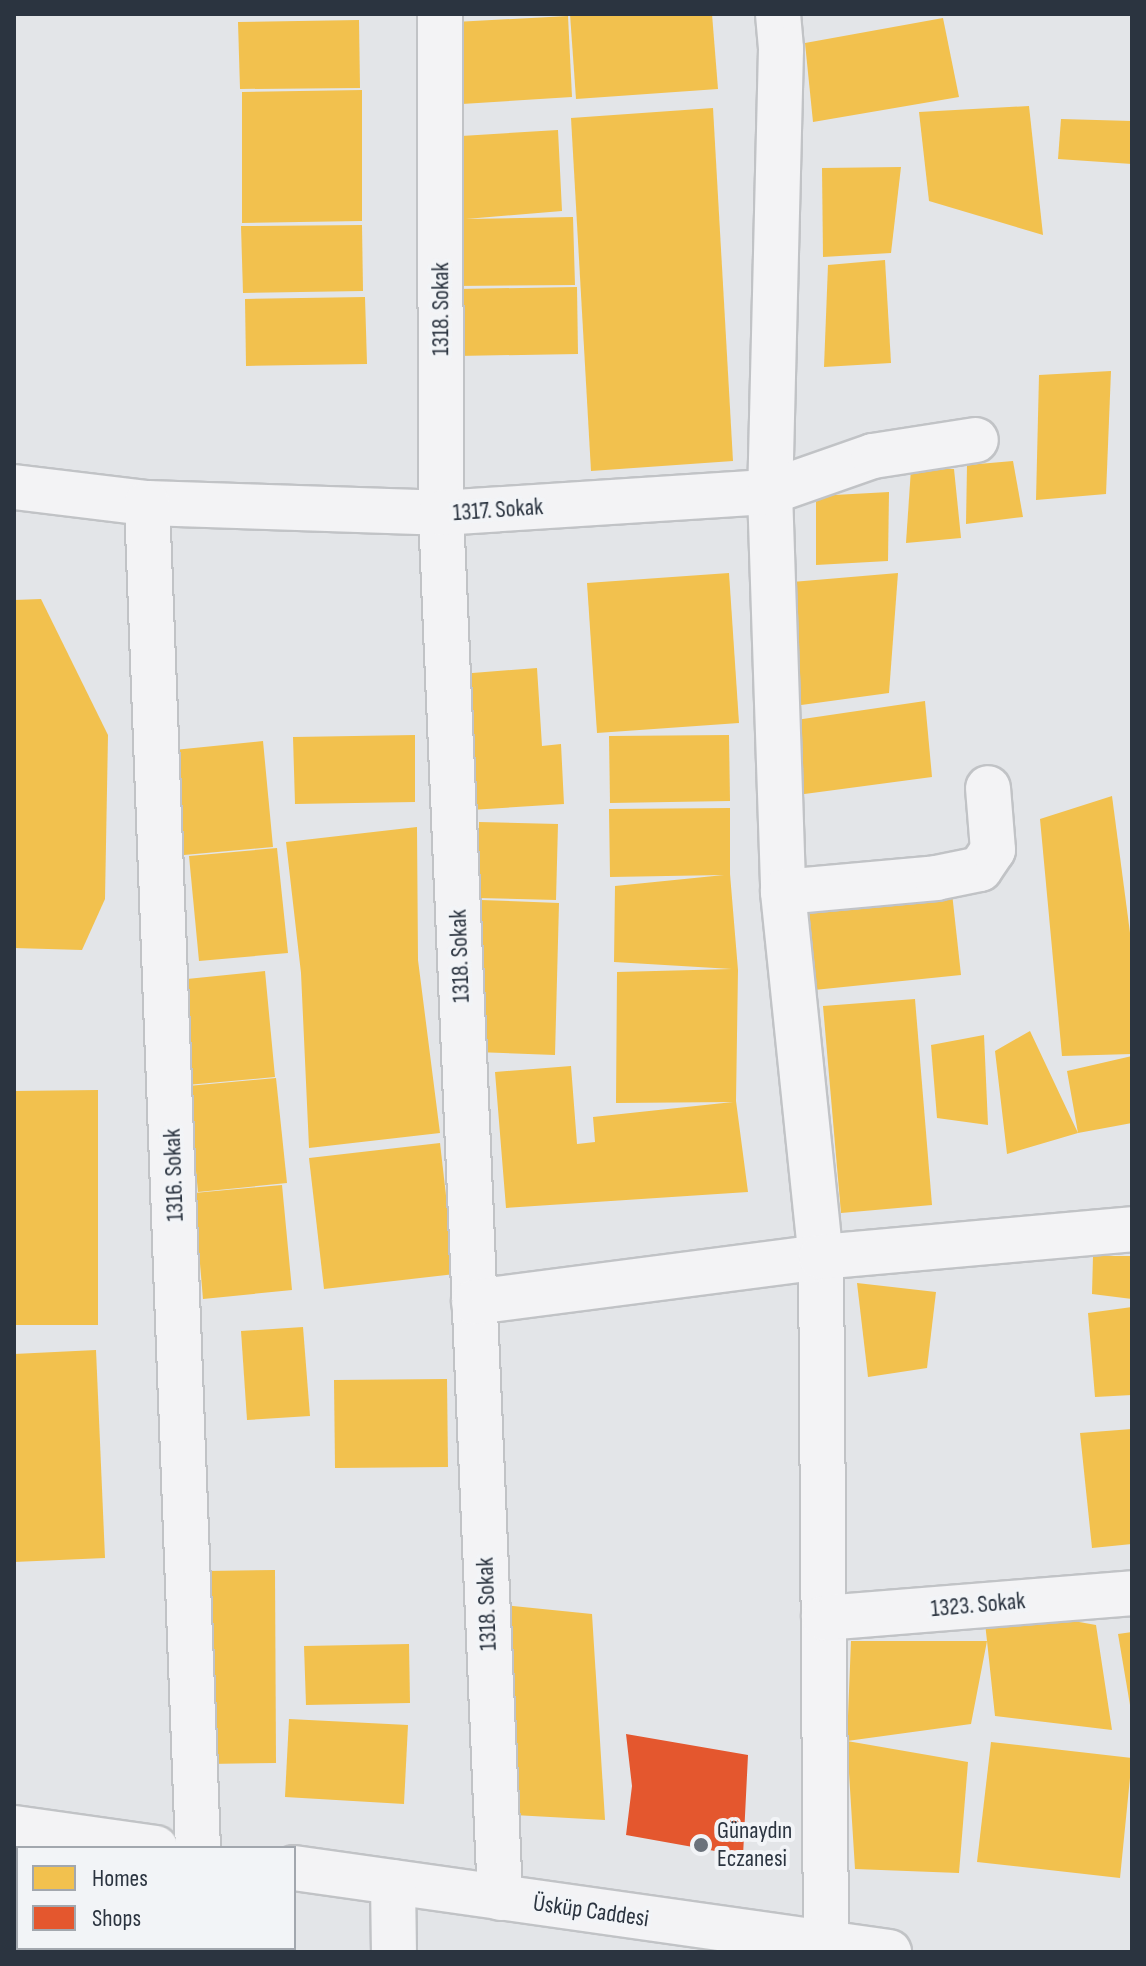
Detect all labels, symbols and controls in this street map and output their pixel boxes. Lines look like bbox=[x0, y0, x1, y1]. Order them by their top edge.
street label: 1318. Sokak bbox=[427, 262, 455, 356]
street label: 1317. Sokak bbox=[452, 492, 544, 528]
street label: 1318. Sokak bbox=[444, 909, 476, 1003]
street label: 1316. Sokak bbox=[158, 1128, 190, 1222]
street label: 1318. Sokak bbox=[471, 1557, 503, 1651]
street label: 1323. Sokak bbox=[930, 1587, 1026, 1623]
place label: Günaydın Eczanesi bbox=[717, 1817, 792, 1873]
marker: Günaydın Eczanesi bbox=[692, 1836, 710, 1854]
legend bbox=[16, 1846, 296, 1950]
text: Homes bbox=[92, 1864, 148, 1893]
street label: Üsküp Caddesi bbox=[531, 1889, 651, 1933]
text: Shops bbox=[92, 1904, 141, 1933]

